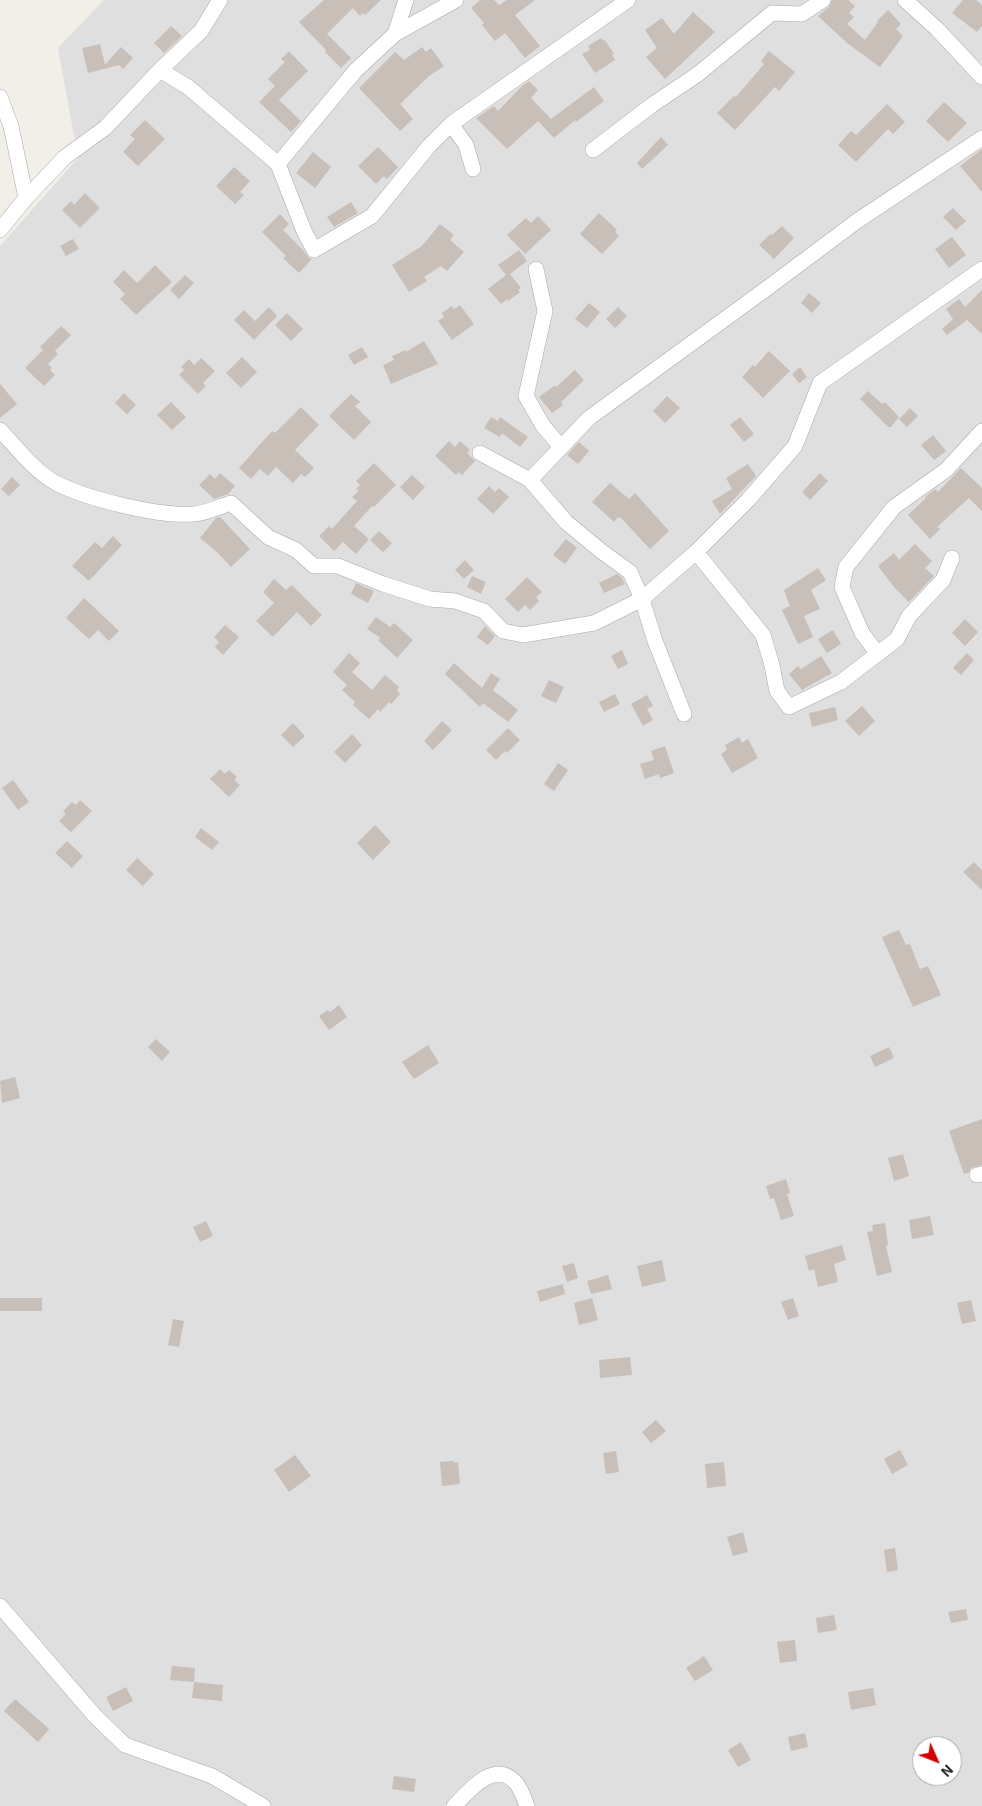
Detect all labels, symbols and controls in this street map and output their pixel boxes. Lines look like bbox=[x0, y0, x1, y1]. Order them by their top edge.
north arrow bbox=[912, 1736, 962, 1786]
text: N bbox=[938, 1762, 957, 1781]

